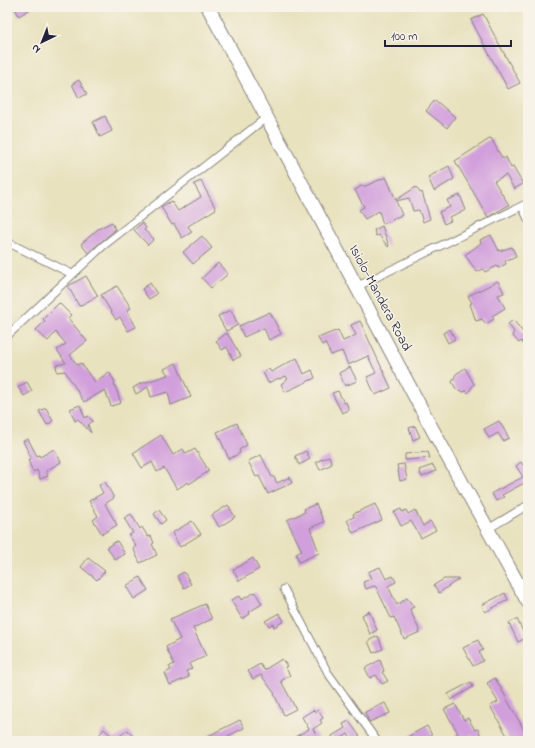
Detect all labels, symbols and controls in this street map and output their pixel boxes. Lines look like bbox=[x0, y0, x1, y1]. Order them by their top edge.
north arrow bbox=[22, 22, 62, 62]
scale bar bbox=[385, 22, 511, 48]
text: 100 m bbox=[391, 28, 418, 46]
text: N bbox=[28, 40, 44, 57]
street label: Isiolo-Mandera Road bbox=[343, 241, 417, 355]

